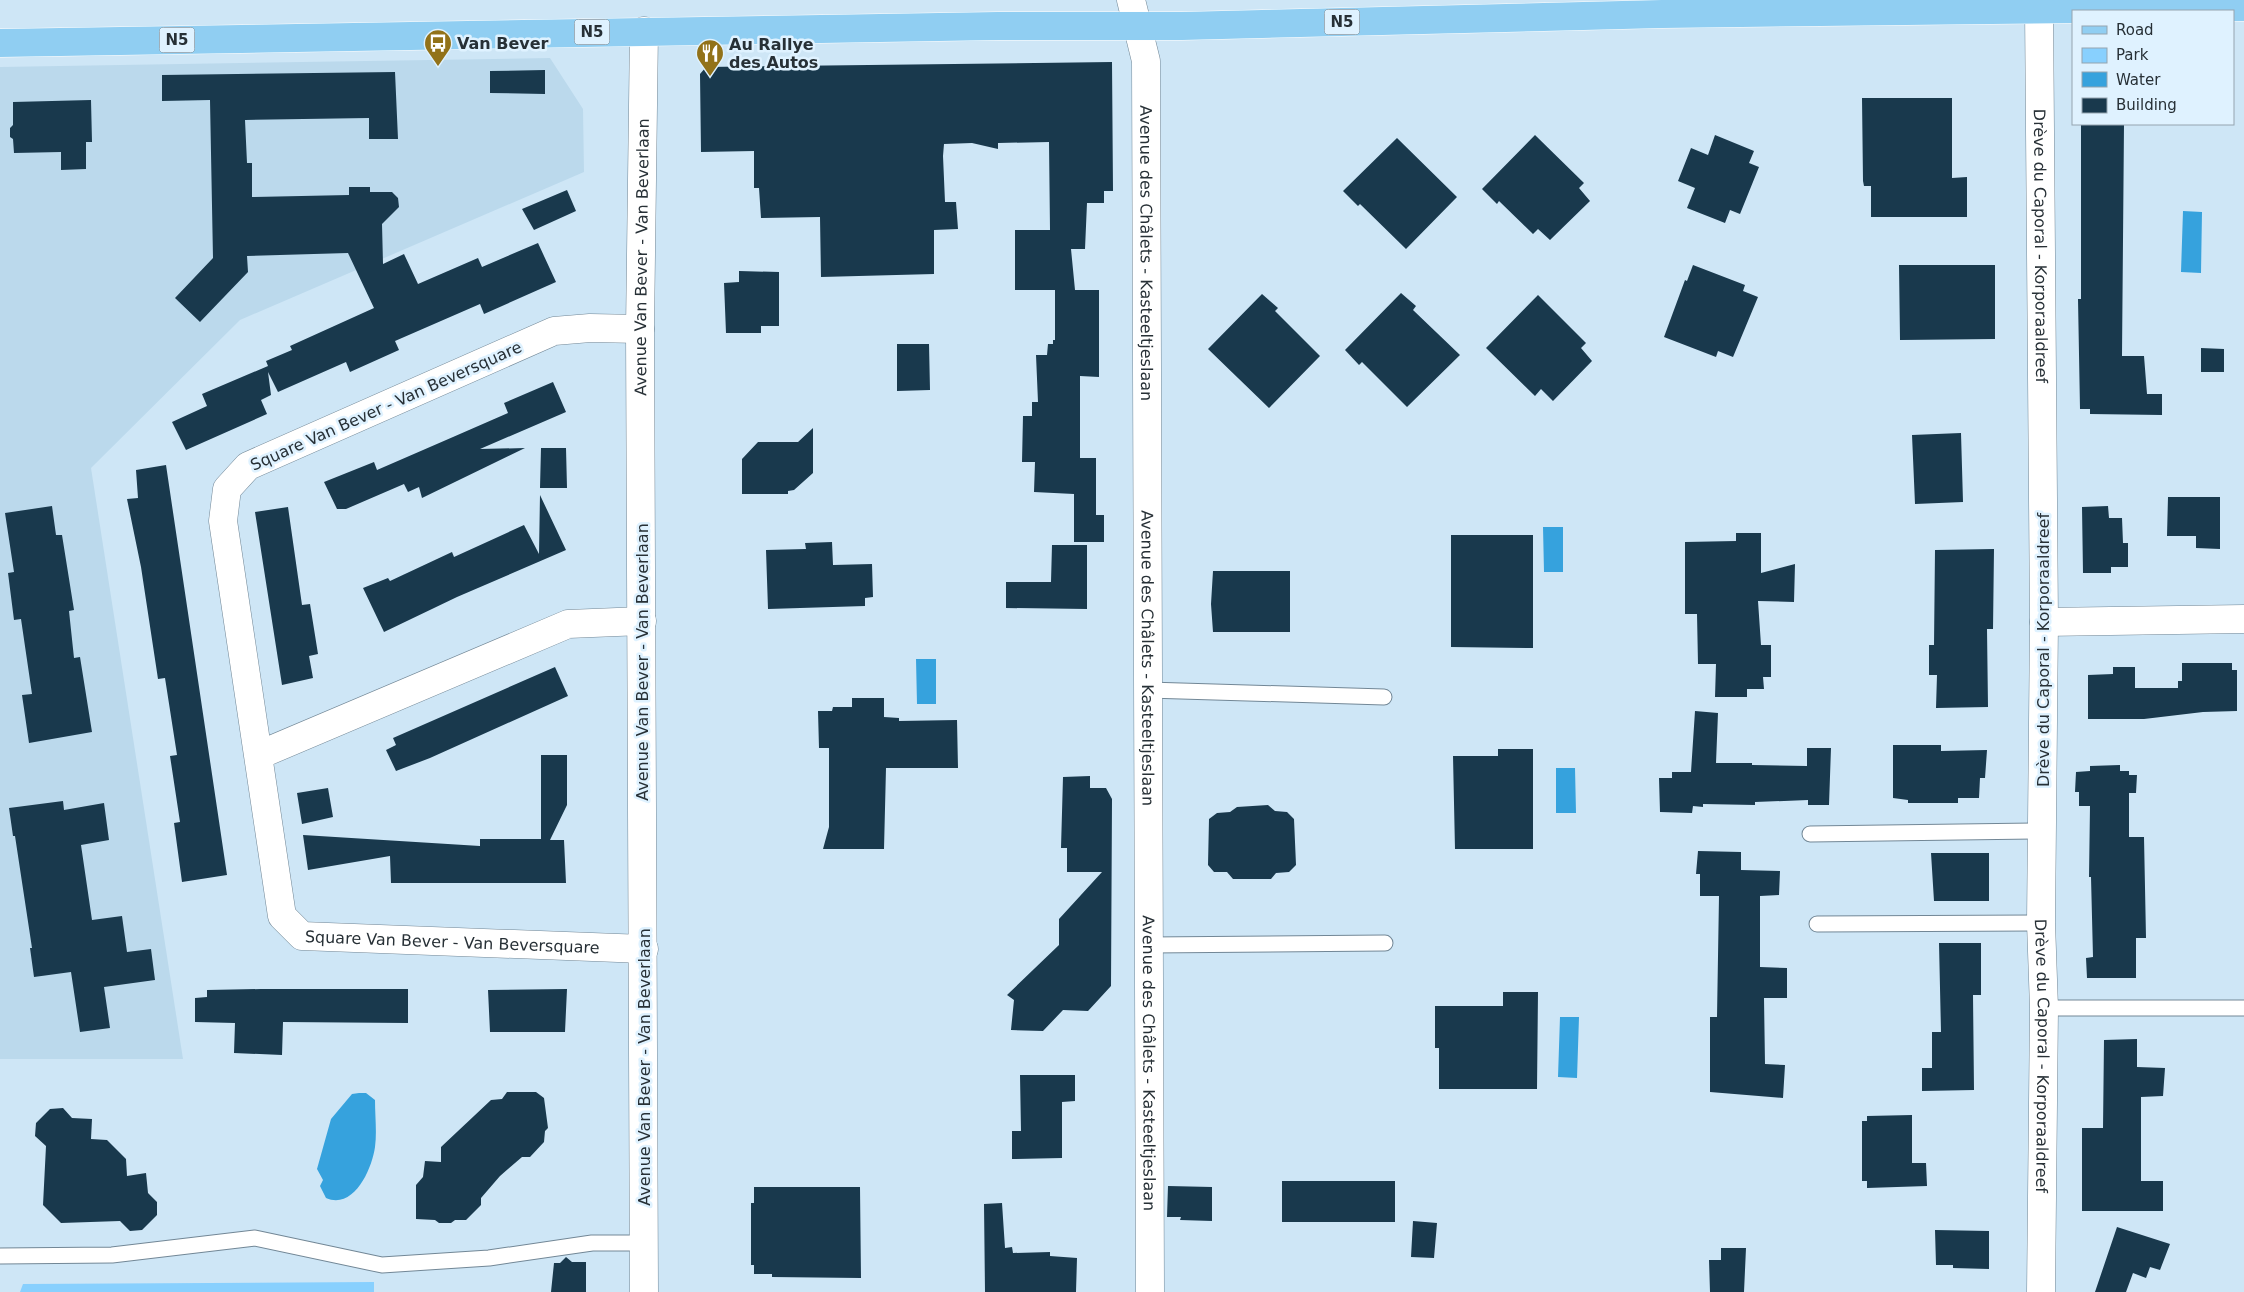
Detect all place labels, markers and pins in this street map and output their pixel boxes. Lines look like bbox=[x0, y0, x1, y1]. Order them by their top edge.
bus stop icon: Van Bever bbox=[423, 28, 453, 67]
place label: Van Bever bbox=[457, 34, 549, 53]
place label: Au Rallye des Autos bbox=[729, 35, 818, 72]
restaurant icon: Au Rallye des Autos bbox=[695, 38, 725, 77]

